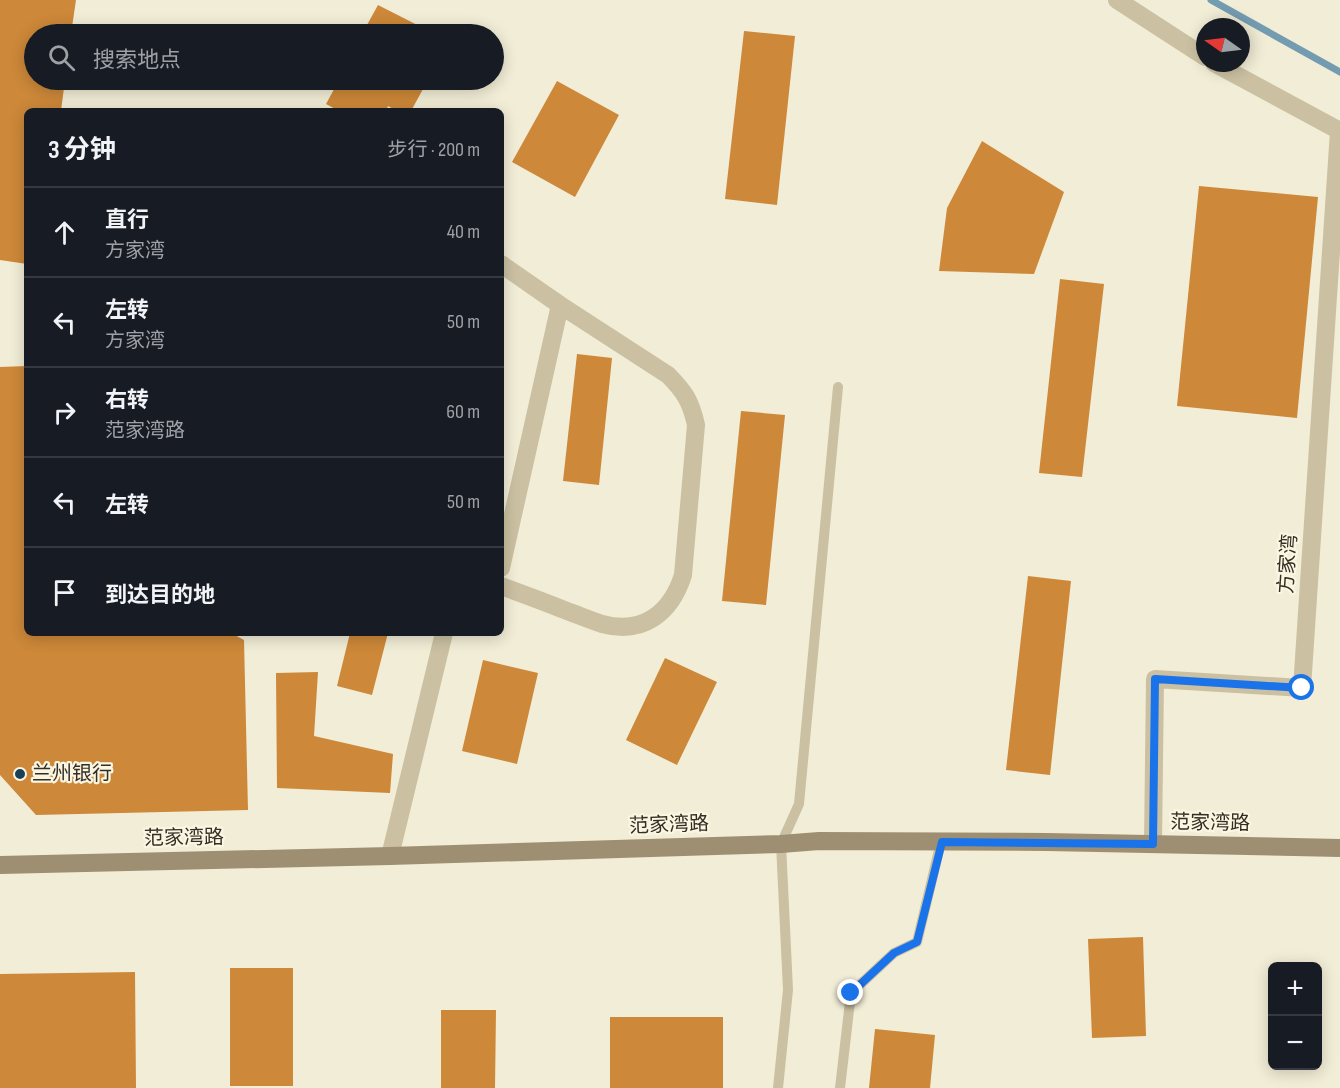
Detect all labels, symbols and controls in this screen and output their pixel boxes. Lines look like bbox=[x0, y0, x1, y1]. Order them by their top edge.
north arrow bbox=[1196, 18, 1250, 72]
search box bbox=[24, 24, 504, 90]
icon: search bbox=[45, 41, 78, 74]
text: 搜索地点 bbox=[93, 47, 181, 74]
text: 3 分钟 bbox=[48, 135, 116, 166]
text: 步行 · 200 m bbox=[388, 138, 480, 162]
text: 直行 bbox=[105, 207, 149, 234]
icon: ahead bbox=[48, 216, 81, 249]
text: 40 m bbox=[447, 220, 480, 244]
text: 方家湾 bbox=[105, 239, 165, 263]
text: 左转 bbox=[105, 297, 149, 324]
icon: left bbox=[48, 306, 81, 339]
text: 50 m bbox=[447, 310, 480, 334]
text: 方家湾 bbox=[105, 329, 165, 353]
text: 右转 bbox=[105, 387, 149, 414]
icon: right bbox=[48, 396, 81, 429]
text: 60 m bbox=[446, 400, 480, 424]
text: 范家湾路 bbox=[105, 419, 185, 443]
icon: left bbox=[48, 486, 81, 519]
text: 50 m bbox=[447, 490, 480, 514]
text: 左转 bbox=[105, 492, 149, 519]
street label: 方家湾 bbox=[1274, 533, 1302, 595]
icon: arrive bbox=[48, 576, 81, 609]
text: 到达目的地 bbox=[105, 582, 215, 609]
route start bbox=[1288, 674, 1314, 700]
place label: 兰州银行 bbox=[32, 762, 112, 786]
marker: 兰州银行 bbox=[13, 767, 27, 781]
street label: 范家湾路 bbox=[1170, 810, 1250, 836]
street label: 范家湾路 bbox=[629, 812, 709, 838]
street label: 范家湾路 bbox=[144, 825, 224, 851]
map controls bbox=[1268, 962, 1322, 1070]
button: + bbox=[1268, 962, 1322, 1016]
route end bbox=[837, 979, 863, 1005]
button: − bbox=[1268, 1016, 1322, 1070]

